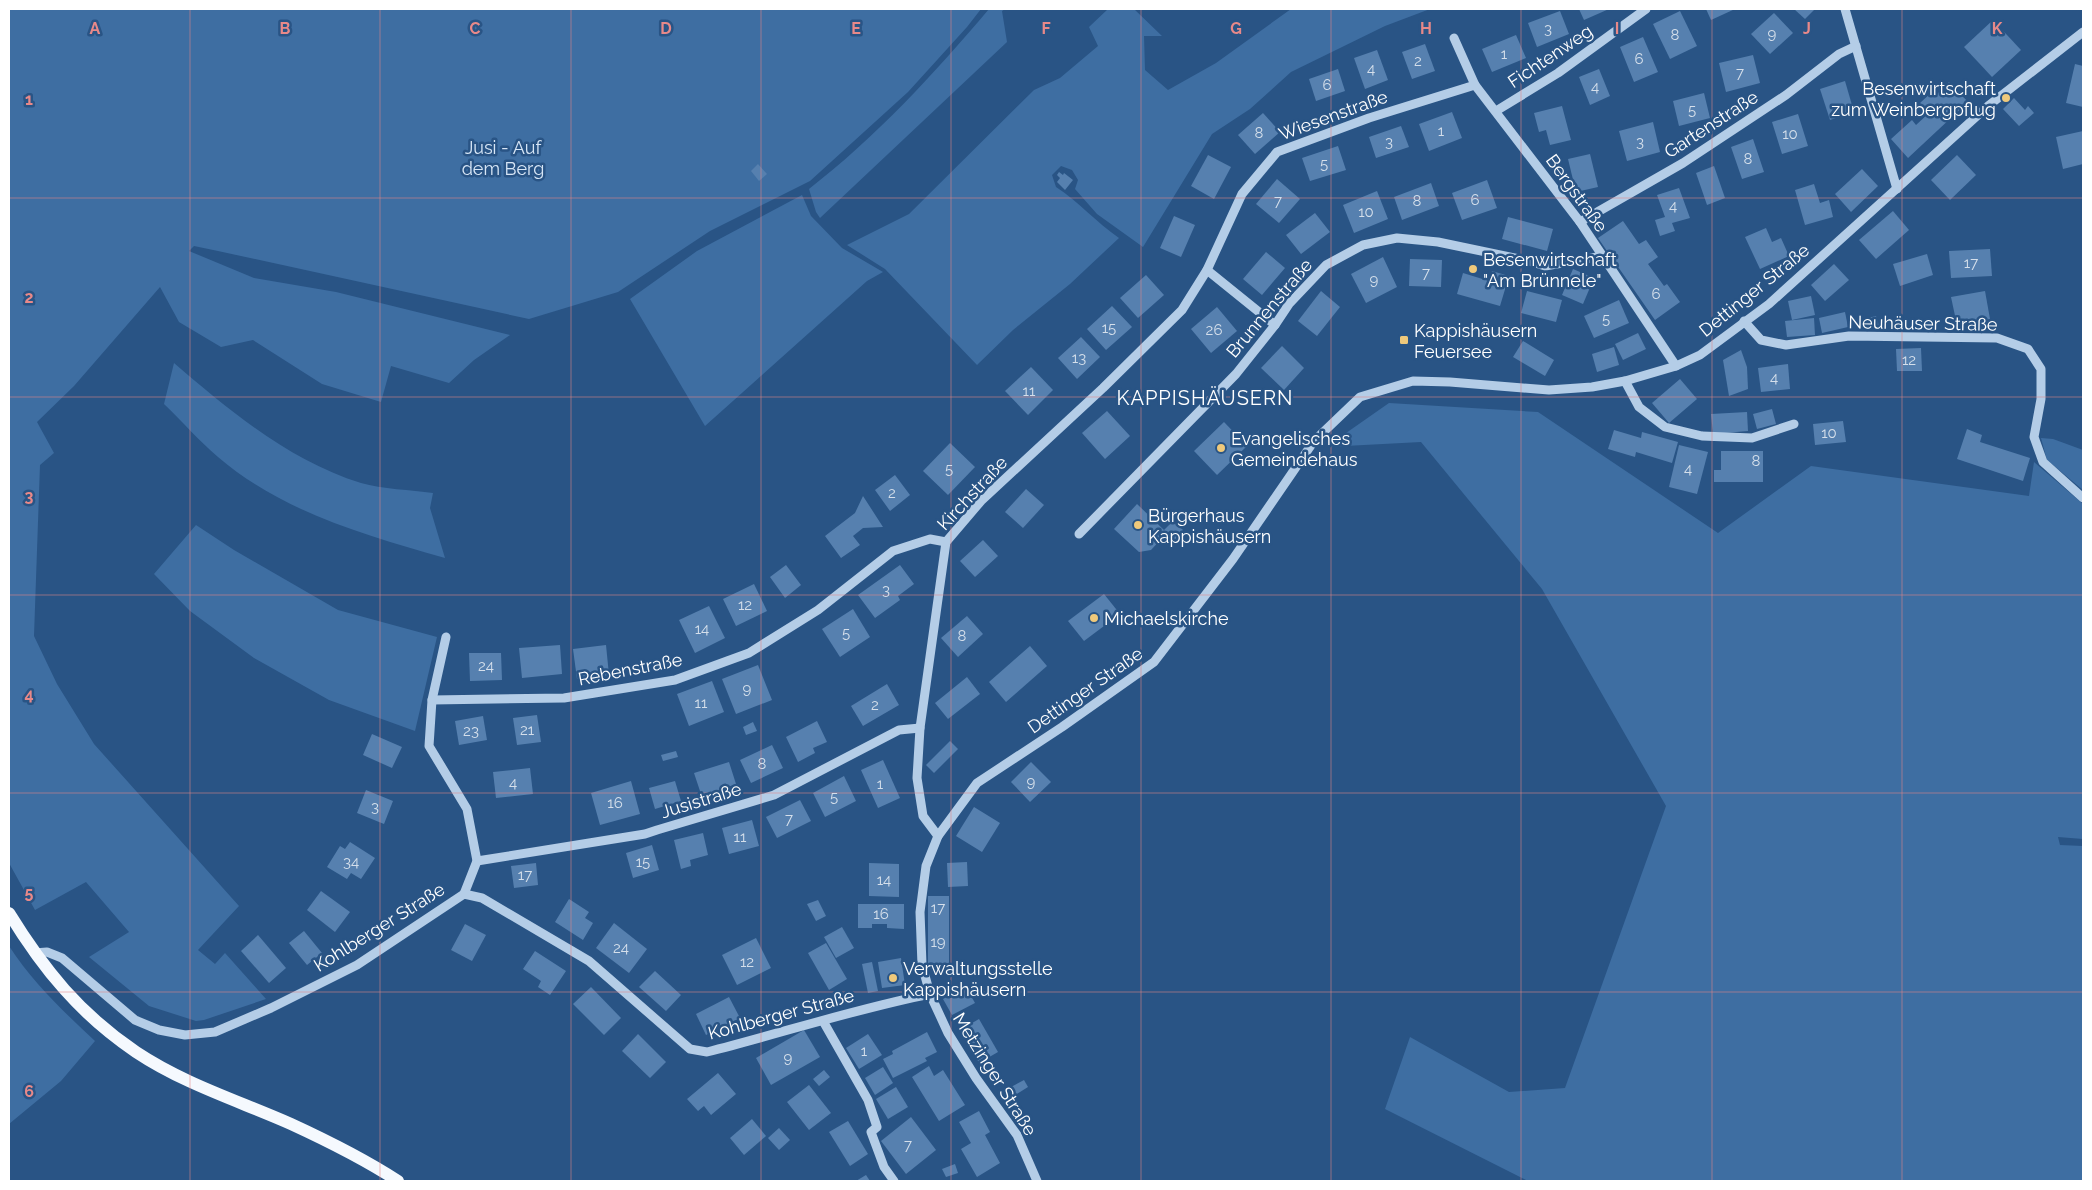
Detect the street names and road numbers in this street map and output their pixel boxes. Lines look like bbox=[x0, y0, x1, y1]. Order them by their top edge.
street label: Fichtenweg bbox=[1504, 20, 1596, 92]
street label: Wiesenstraße bbox=[1276, 85, 1391, 144]
street label: Gartenstraße bbox=[1660, 86, 1762, 162]
street label: Bergstraße bbox=[1542, 150, 1613, 236]
street label: Dettinger Straße bbox=[1695, 239, 1814, 341]
street label: Brunnenstraße bbox=[1222, 254, 1317, 362]
street label: Neuhäuser Straße bbox=[1848, 311, 1998, 335]
street label: Kirchstraße bbox=[933, 451, 1012, 534]
street label: Dettinger Straße bbox=[1024, 642, 1147, 737]
street label: Rebenstraße bbox=[576, 649, 684, 689]
street label: Jusistraße bbox=[658, 778, 744, 822]
street label: Kohlberger Straße bbox=[310, 878, 449, 976]
street label: Kohlberger Straße bbox=[706, 984, 857, 1044]
street label: Metzinger Straße bbox=[949, 1009, 1041, 1140]

